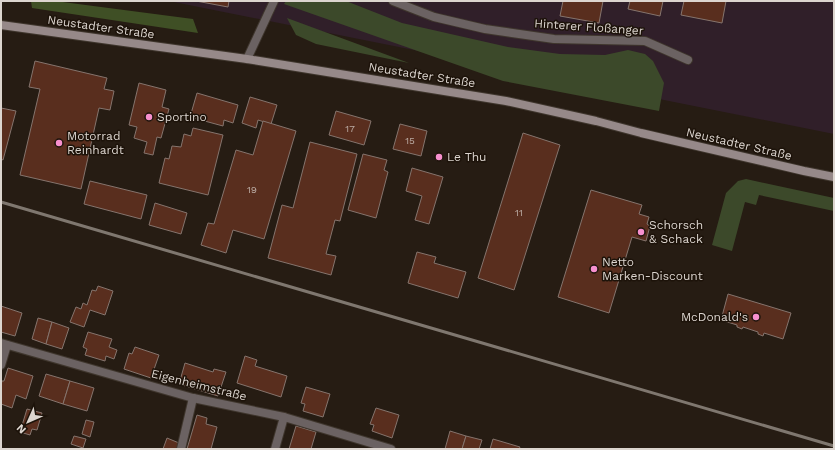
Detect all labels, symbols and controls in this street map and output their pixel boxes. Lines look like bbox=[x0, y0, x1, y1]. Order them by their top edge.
street label: Neustadter Straße bbox=[47, 13, 155, 41]
street label: Hinterer Floßanger bbox=[534, 16, 644, 38]
street label: Neustadter Straße bbox=[368, 60, 476, 90]
place label: Sportino bbox=[157, 110, 207, 124]
marker: Sportino bbox=[144, 112, 154, 122]
house number: 17 bbox=[345, 123, 355, 134]
street label: Neustadter Straße bbox=[685, 125, 793, 163]
place label: Motorrad Reinhardt bbox=[67, 129, 124, 157]
house number: 15 bbox=[405, 135, 415, 146]
marker: Motorrad Reinhardt bbox=[54, 138, 64, 148]
place label: Le Thu bbox=[447, 150, 487, 164]
marker: Le Thu bbox=[434, 152, 444, 162]
house number: 19 bbox=[247, 184, 257, 195]
house number: 11 bbox=[515, 207, 523, 218]
place label: Schorsch & Schack bbox=[649, 218, 703, 246]
marker: Schorsch & Schack bbox=[636, 227, 646, 237]
place label: Netto Marken-Discount bbox=[602, 255, 703, 283]
marker: Netto Marken-Discount bbox=[589, 264, 599, 274]
place label: McDonald's bbox=[681, 310, 748, 324]
marker: McDonald's bbox=[751, 312, 761, 322]
street label: Eigenheimstraße bbox=[150, 366, 248, 404]
north arrow bbox=[8, 402, 48, 442]
text: N bbox=[14, 421, 29, 436]

